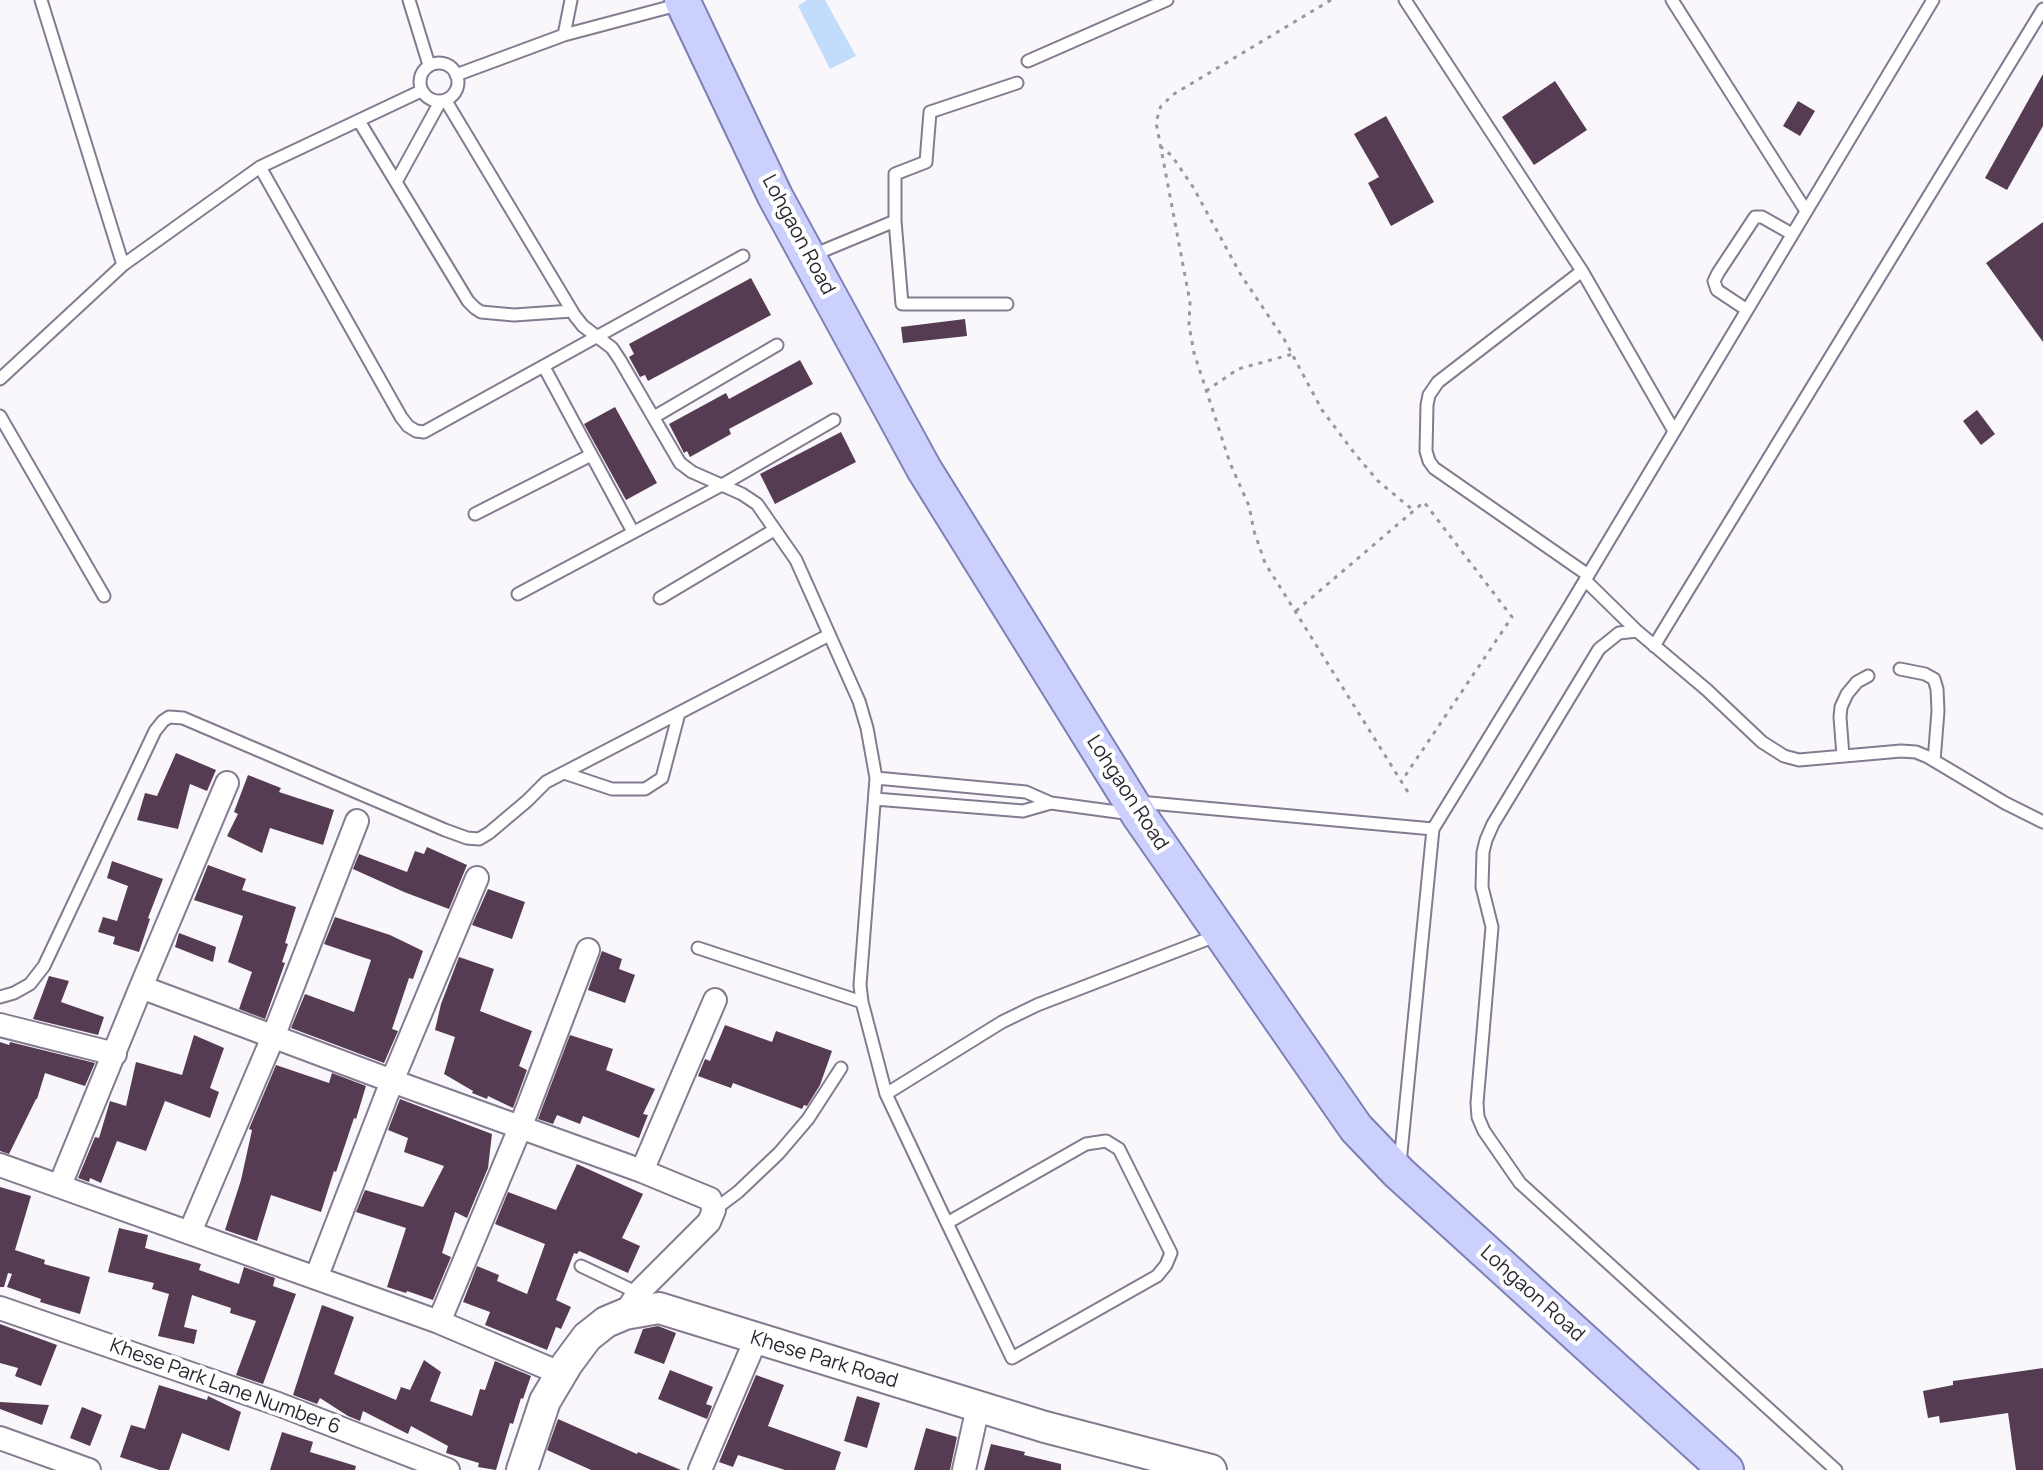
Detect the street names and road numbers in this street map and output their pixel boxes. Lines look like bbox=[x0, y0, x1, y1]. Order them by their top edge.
street label: Lohgaon Road bbox=[756, 171, 840, 299]
street label: Lohgaon Road bbox=[1081, 731, 1173, 855]
street label: Lohgaon Road bbox=[1475, 1241, 1589, 1347]
street label: Khese Park Road bbox=[747, 1326, 901, 1394]
street label: Khese Park Lane Number 6 bbox=[106, 1334, 344, 1440]

